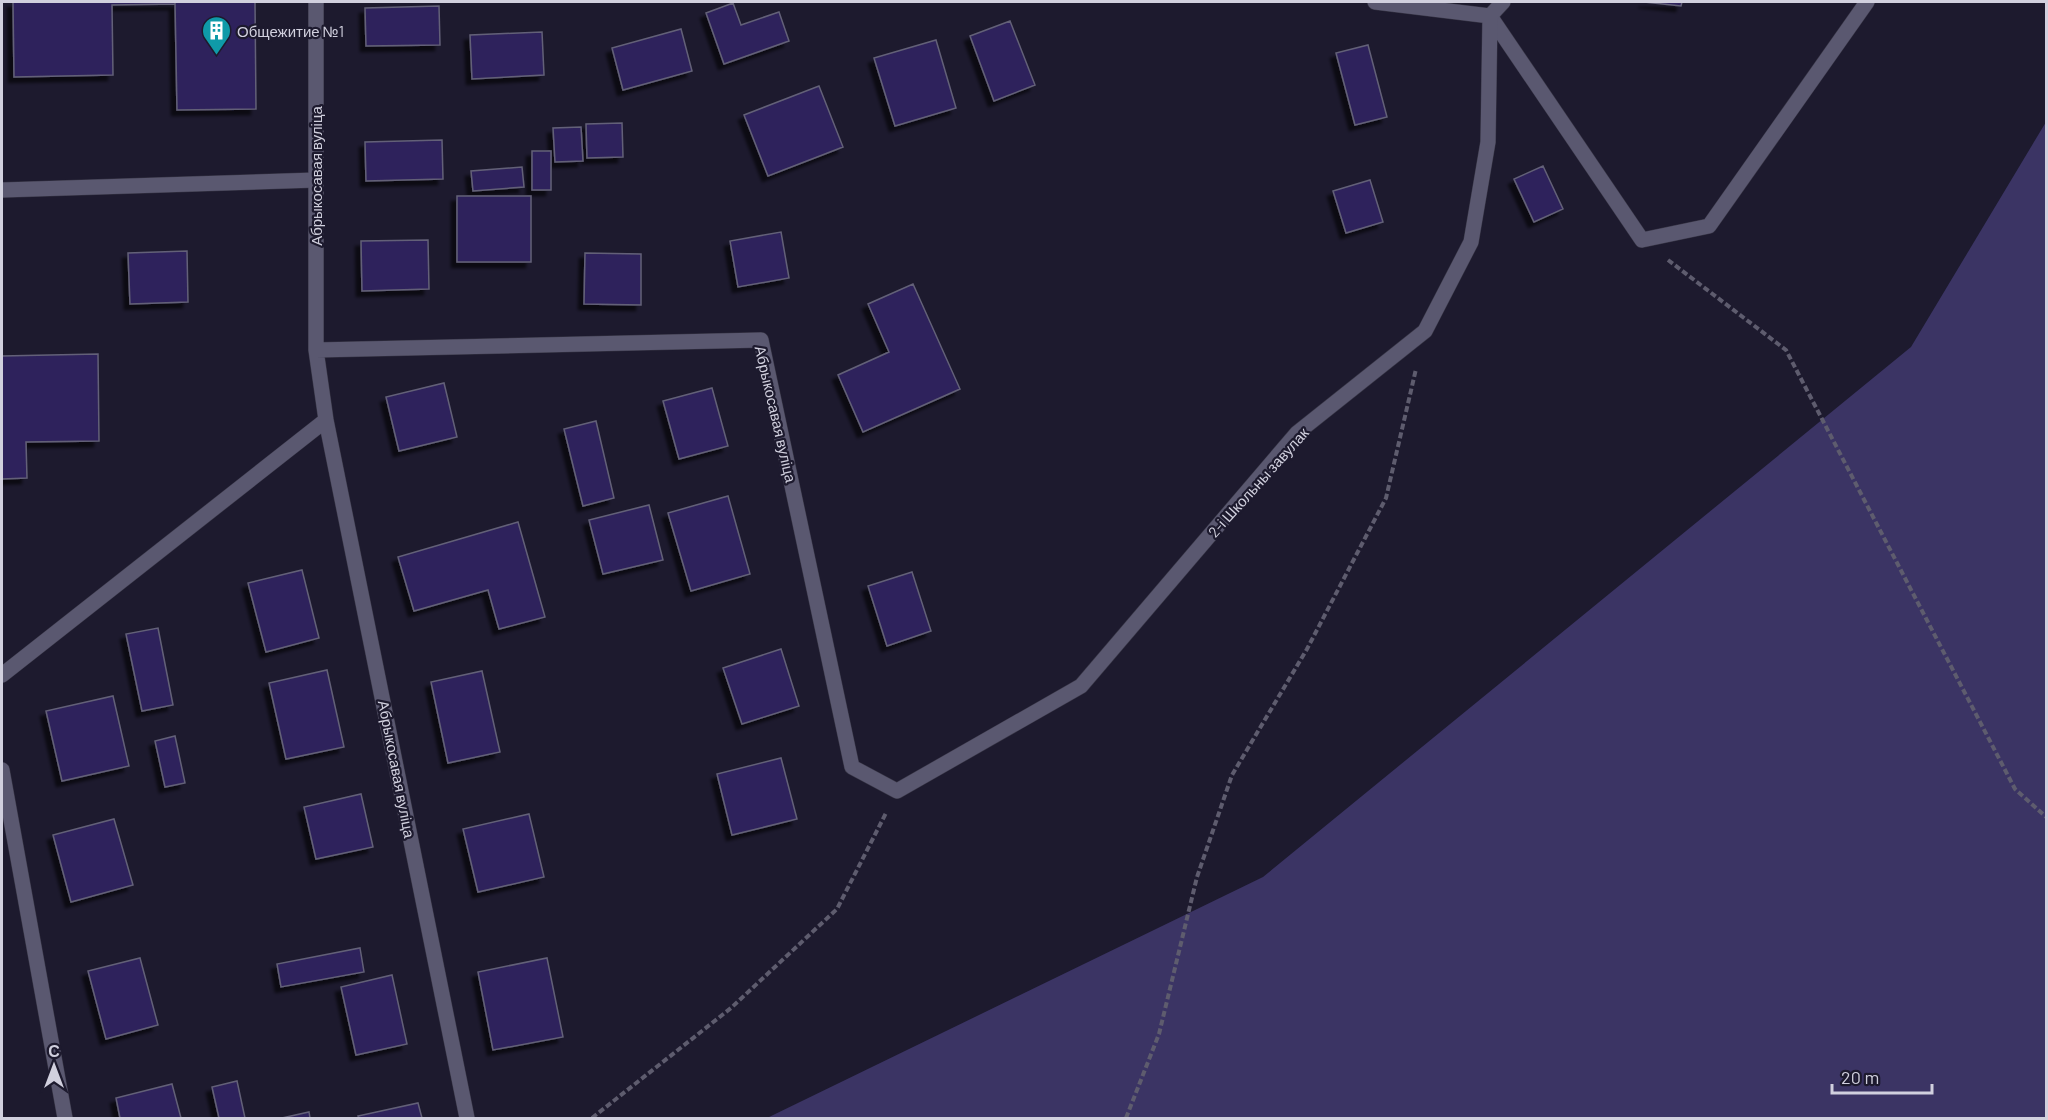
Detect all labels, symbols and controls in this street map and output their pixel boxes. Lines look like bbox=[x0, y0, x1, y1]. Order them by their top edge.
building icon: Общежитие №1 bbox=[200, 15, 232, 57]
place label: Общежитие №1 bbox=[237, 22, 344, 40]
street label: Абрыкосавая вуліца bbox=[307, 105, 325, 246]
street label: Абрыкосавая вуліца bbox=[752, 344, 801, 485]
street label: 2-і Школьны завулак bbox=[1204, 423, 1312, 540]
street label: Абрыкосавая вуліца bbox=[375, 699, 419, 840]
north arrow bbox=[24, 1036, 84, 1096]
text: С bbox=[48, 1041, 60, 1060]
scale bar bbox=[1832, 1057, 1932, 1095]
text: 20 m bbox=[1841, 1066, 1879, 1088]

